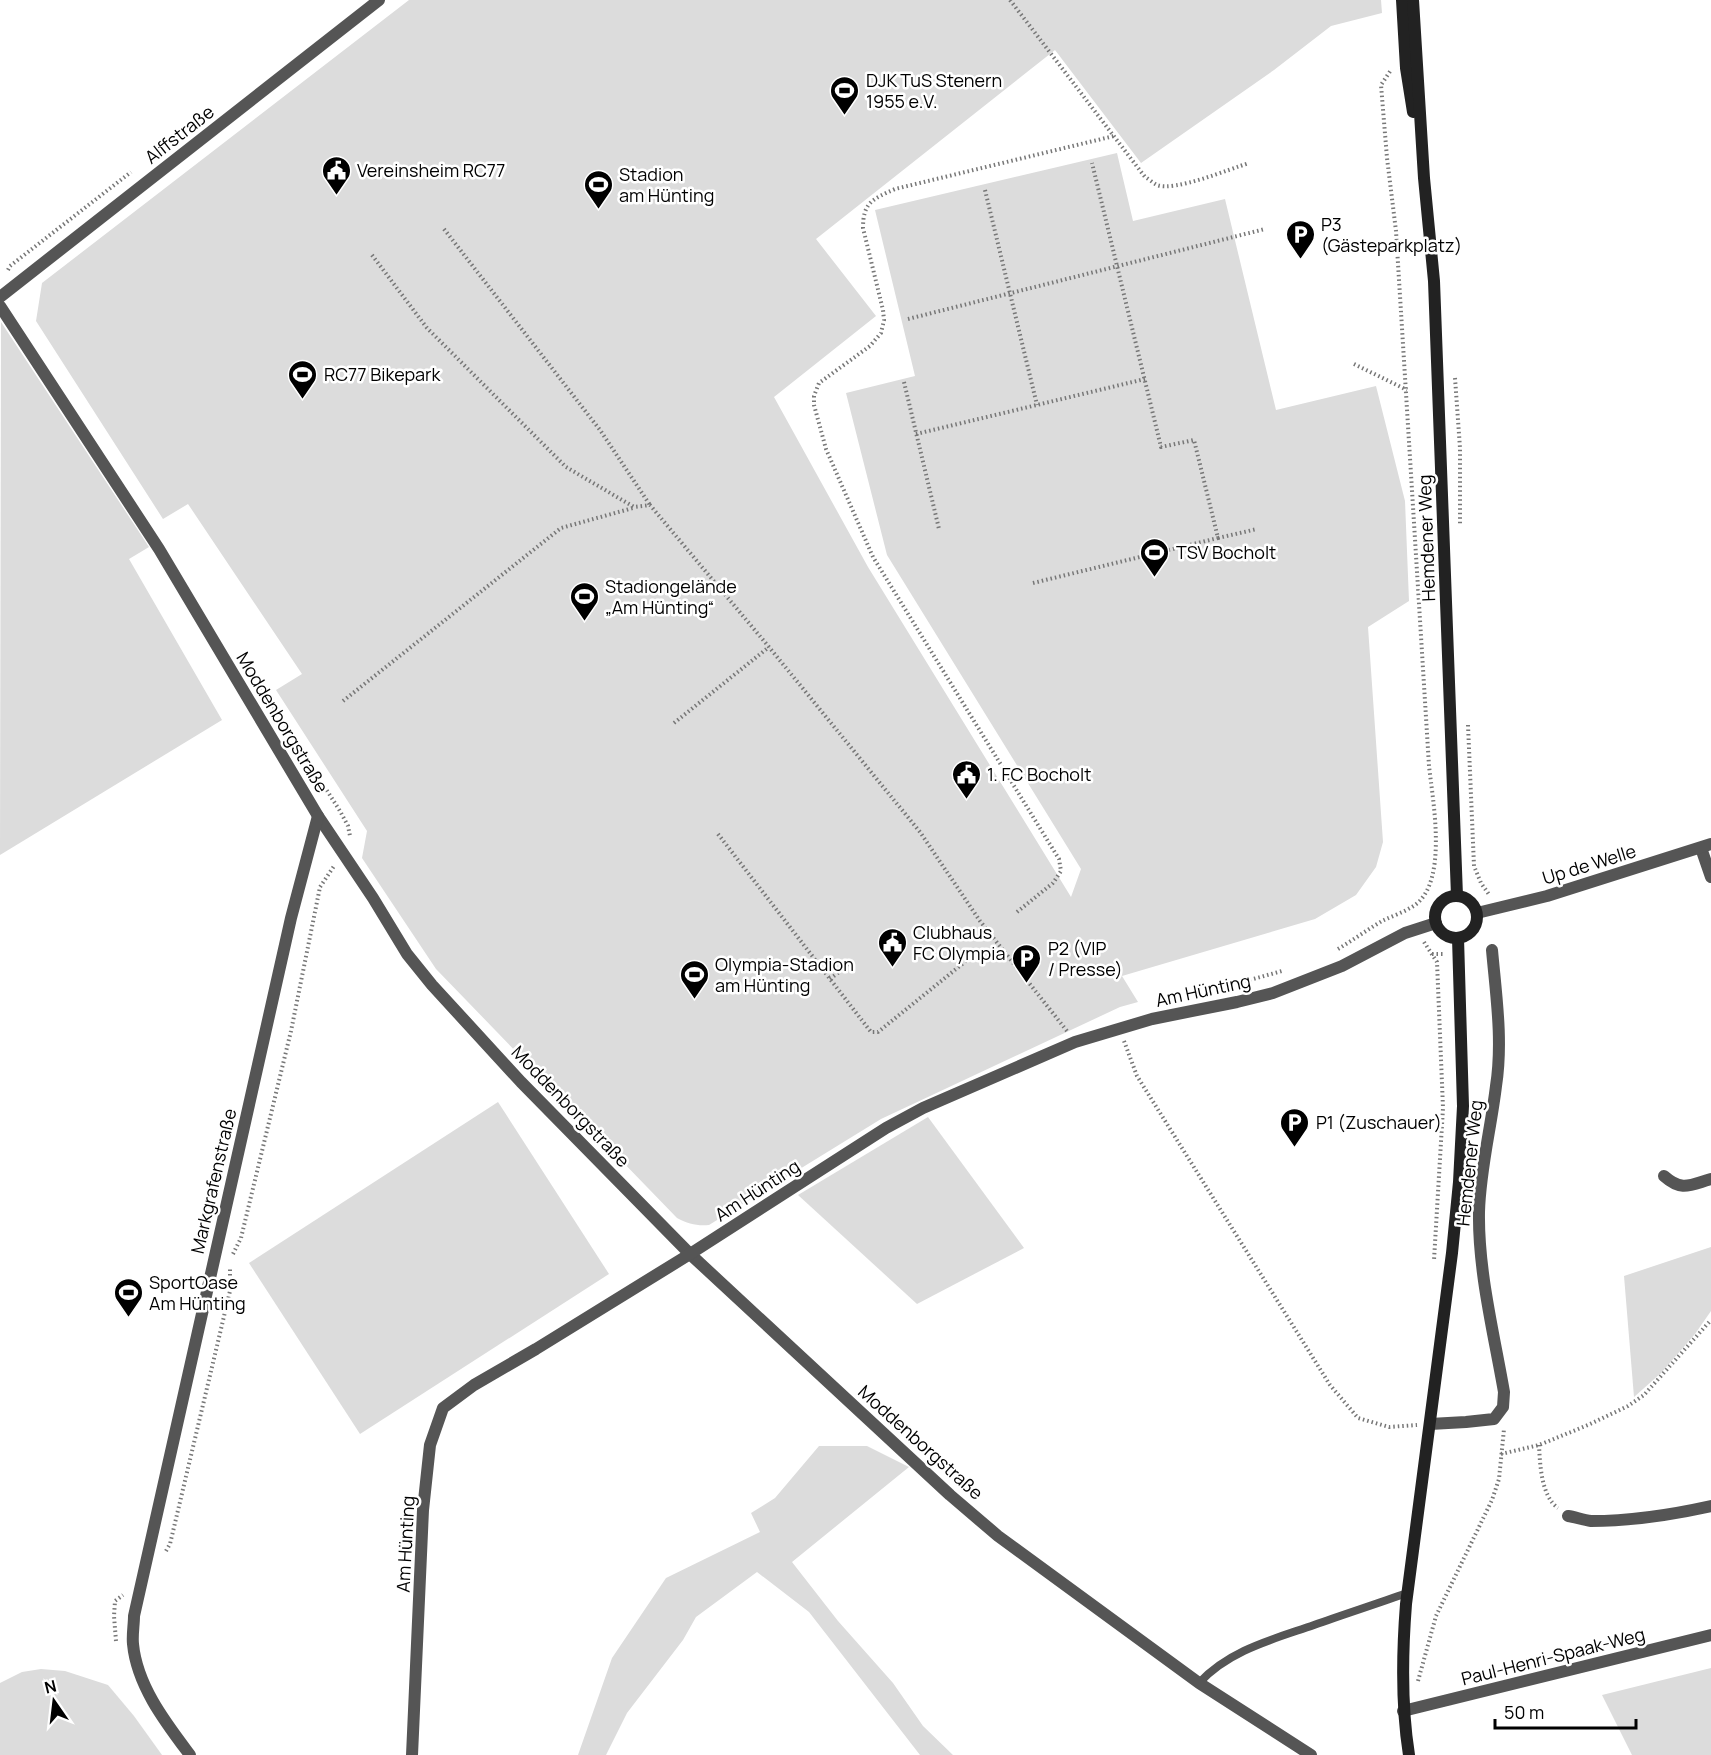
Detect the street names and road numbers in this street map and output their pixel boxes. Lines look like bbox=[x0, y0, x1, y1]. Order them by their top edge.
street label: Alffstraße bbox=[139, 99, 219, 169]
street label: Hemdener Weg bbox=[1412, 474, 1440, 602]
street label: Moddenborgstraße bbox=[231, 647, 335, 797]
street label: Up de Welle bbox=[1539, 838, 1639, 890]
street label: Am Hünting bbox=[1153, 968, 1253, 1012]
street label: Moddenborgstraße bbox=[507, 1040, 635, 1172]
street label: Hemdener Weg bbox=[1450, 1099, 1488, 1227]
street label: Markgrafenstraße bbox=[185, 1106, 241, 1256]
street label: Am Hünting bbox=[710, 1154, 804, 1226]
street label: Moddenborgstraße bbox=[853, 1379, 989, 1505]
street label: Am Hünting bbox=[390, 1495, 420, 1593]
street label: Paul-Henri-Spaak-Weg bbox=[1459, 1622, 1647, 1690]

